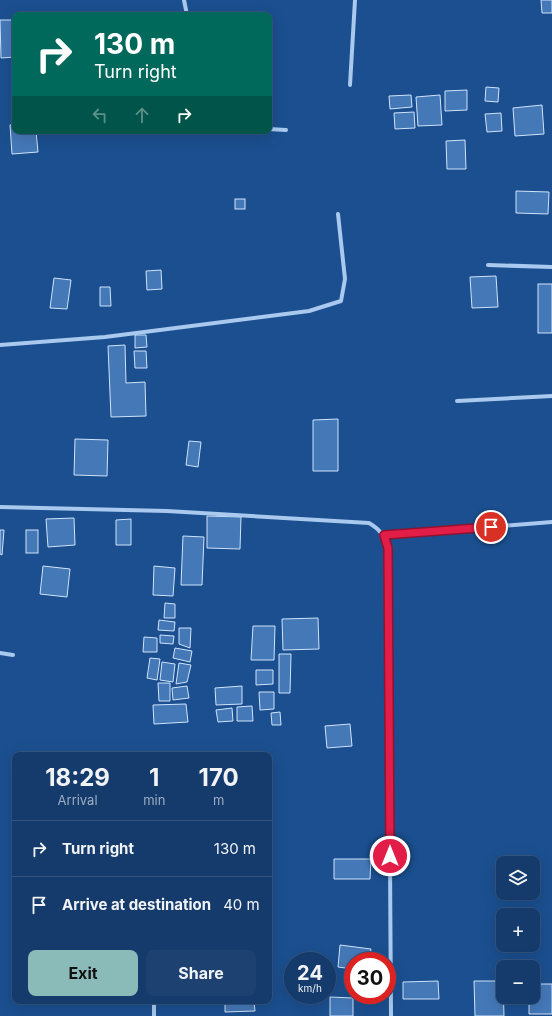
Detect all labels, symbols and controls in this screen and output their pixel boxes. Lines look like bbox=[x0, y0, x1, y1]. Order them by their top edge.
text: 130 m bbox=[94, 27, 175, 61]
icon: right bbox=[28, 28, 80, 80]
text: Turn right bbox=[94, 61, 177, 82]
icon: left bbox=[89, 104, 111, 126]
icon: ahead bbox=[131, 104, 153, 126]
icon: right bbox=[173, 104, 195, 126]
pin bbox=[474, 510, 508, 544]
icon: arrive bbox=[480, 516, 502, 538]
text: 18:29 bbox=[45, 763, 110, 792]
text: 1 bbox=[149, 763, 159, 792]
text: 170 bbox=[199, 763, 239, 792]
text: Arrival bbox=[58, 792, 98, 808]
text: min bbox=[143, 792, 165, 808]
text: m bbox=[213, 792, 224, 808]
position arrow bbox=[369, 835, 411, 877]
icon: right bbox=[28, 838, 50, 860]
text: Turn right bbox=[62, 839, 134, 858]
text: 130 m bbox=[214, 839, 256, 858]
map controls bbox=[496, 856, 540, 1004]
button: layers bbox=[496, 856, 540, 900]
icon: arrive bbox=[28, 894, 50, 916]
text: Arrive at destination bbox=[62, 895, 211, 914]
text: 40 m bbox=[223, 895, 260, 914]
button: + bbox=[496, 908, 540, 952]
button: Exit bbox=[28, 950, 138, 996]
button: Share bbox=[146, 950, 256, 996]
speed limit sign: 30 bbox=[344, 952, 396, 1004]
button: − bbox=[496, 960, 540, 1004]
text: 24 bbox=[297, 961, 323, 985]
text: km/h bbox=[298, 982, 322, 994]

